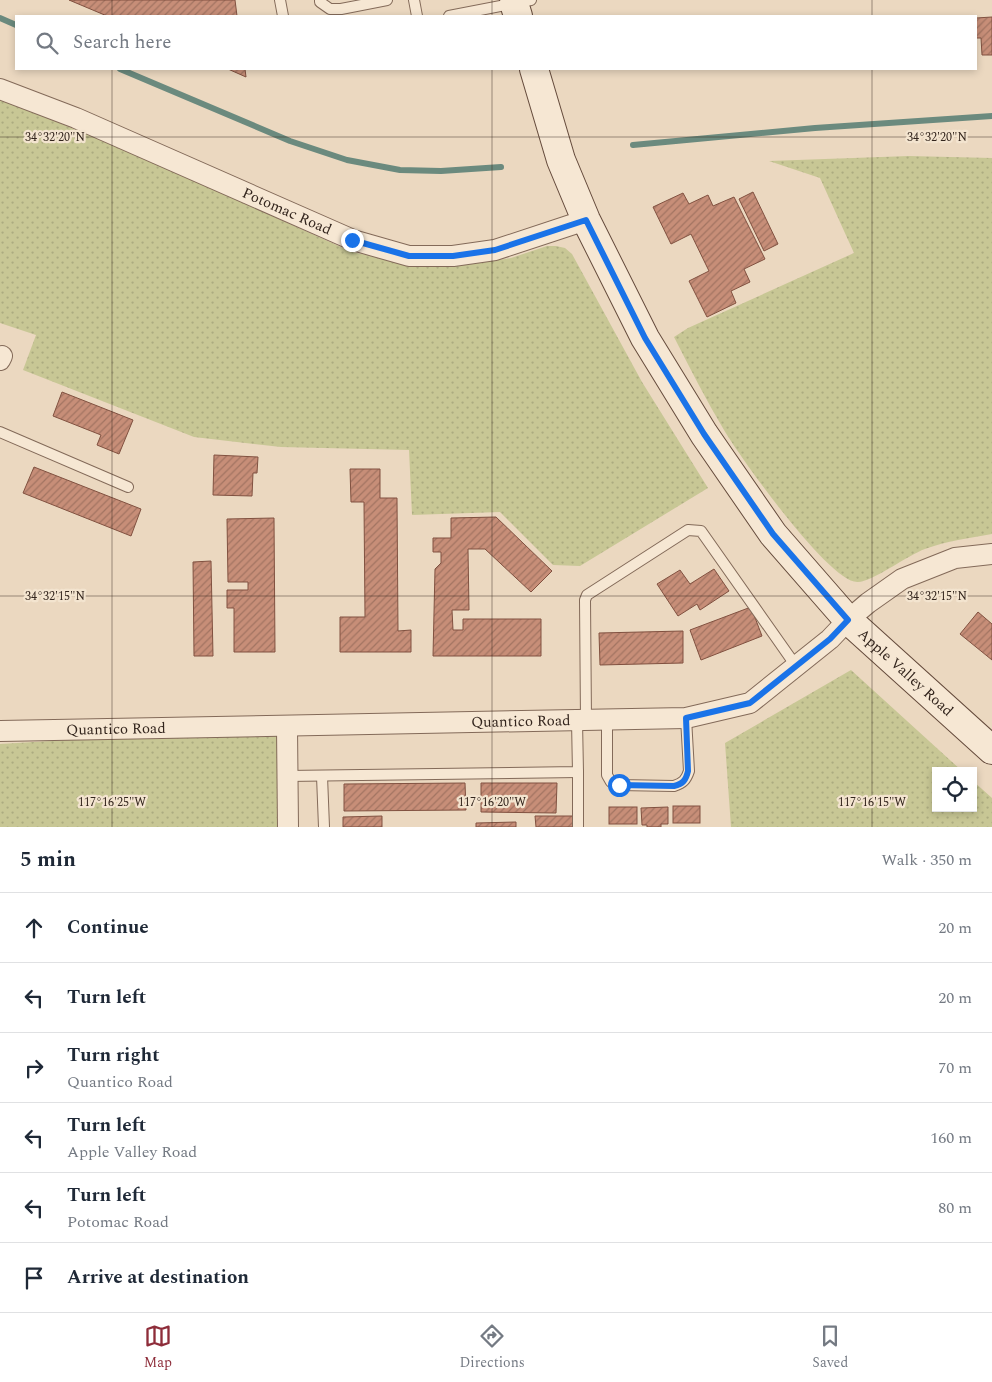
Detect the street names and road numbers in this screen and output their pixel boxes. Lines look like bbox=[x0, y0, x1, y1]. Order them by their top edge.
street label: Potomac Road bbox=[238, 182, 335, 241]
street label: Apple Valley Road bbox=[852, 623, 959, 722]
street label: Quantico Road bbox=[471, 709, 571, 734]
street label: Quantico Road bbox=[66, 717, 166, 742]

